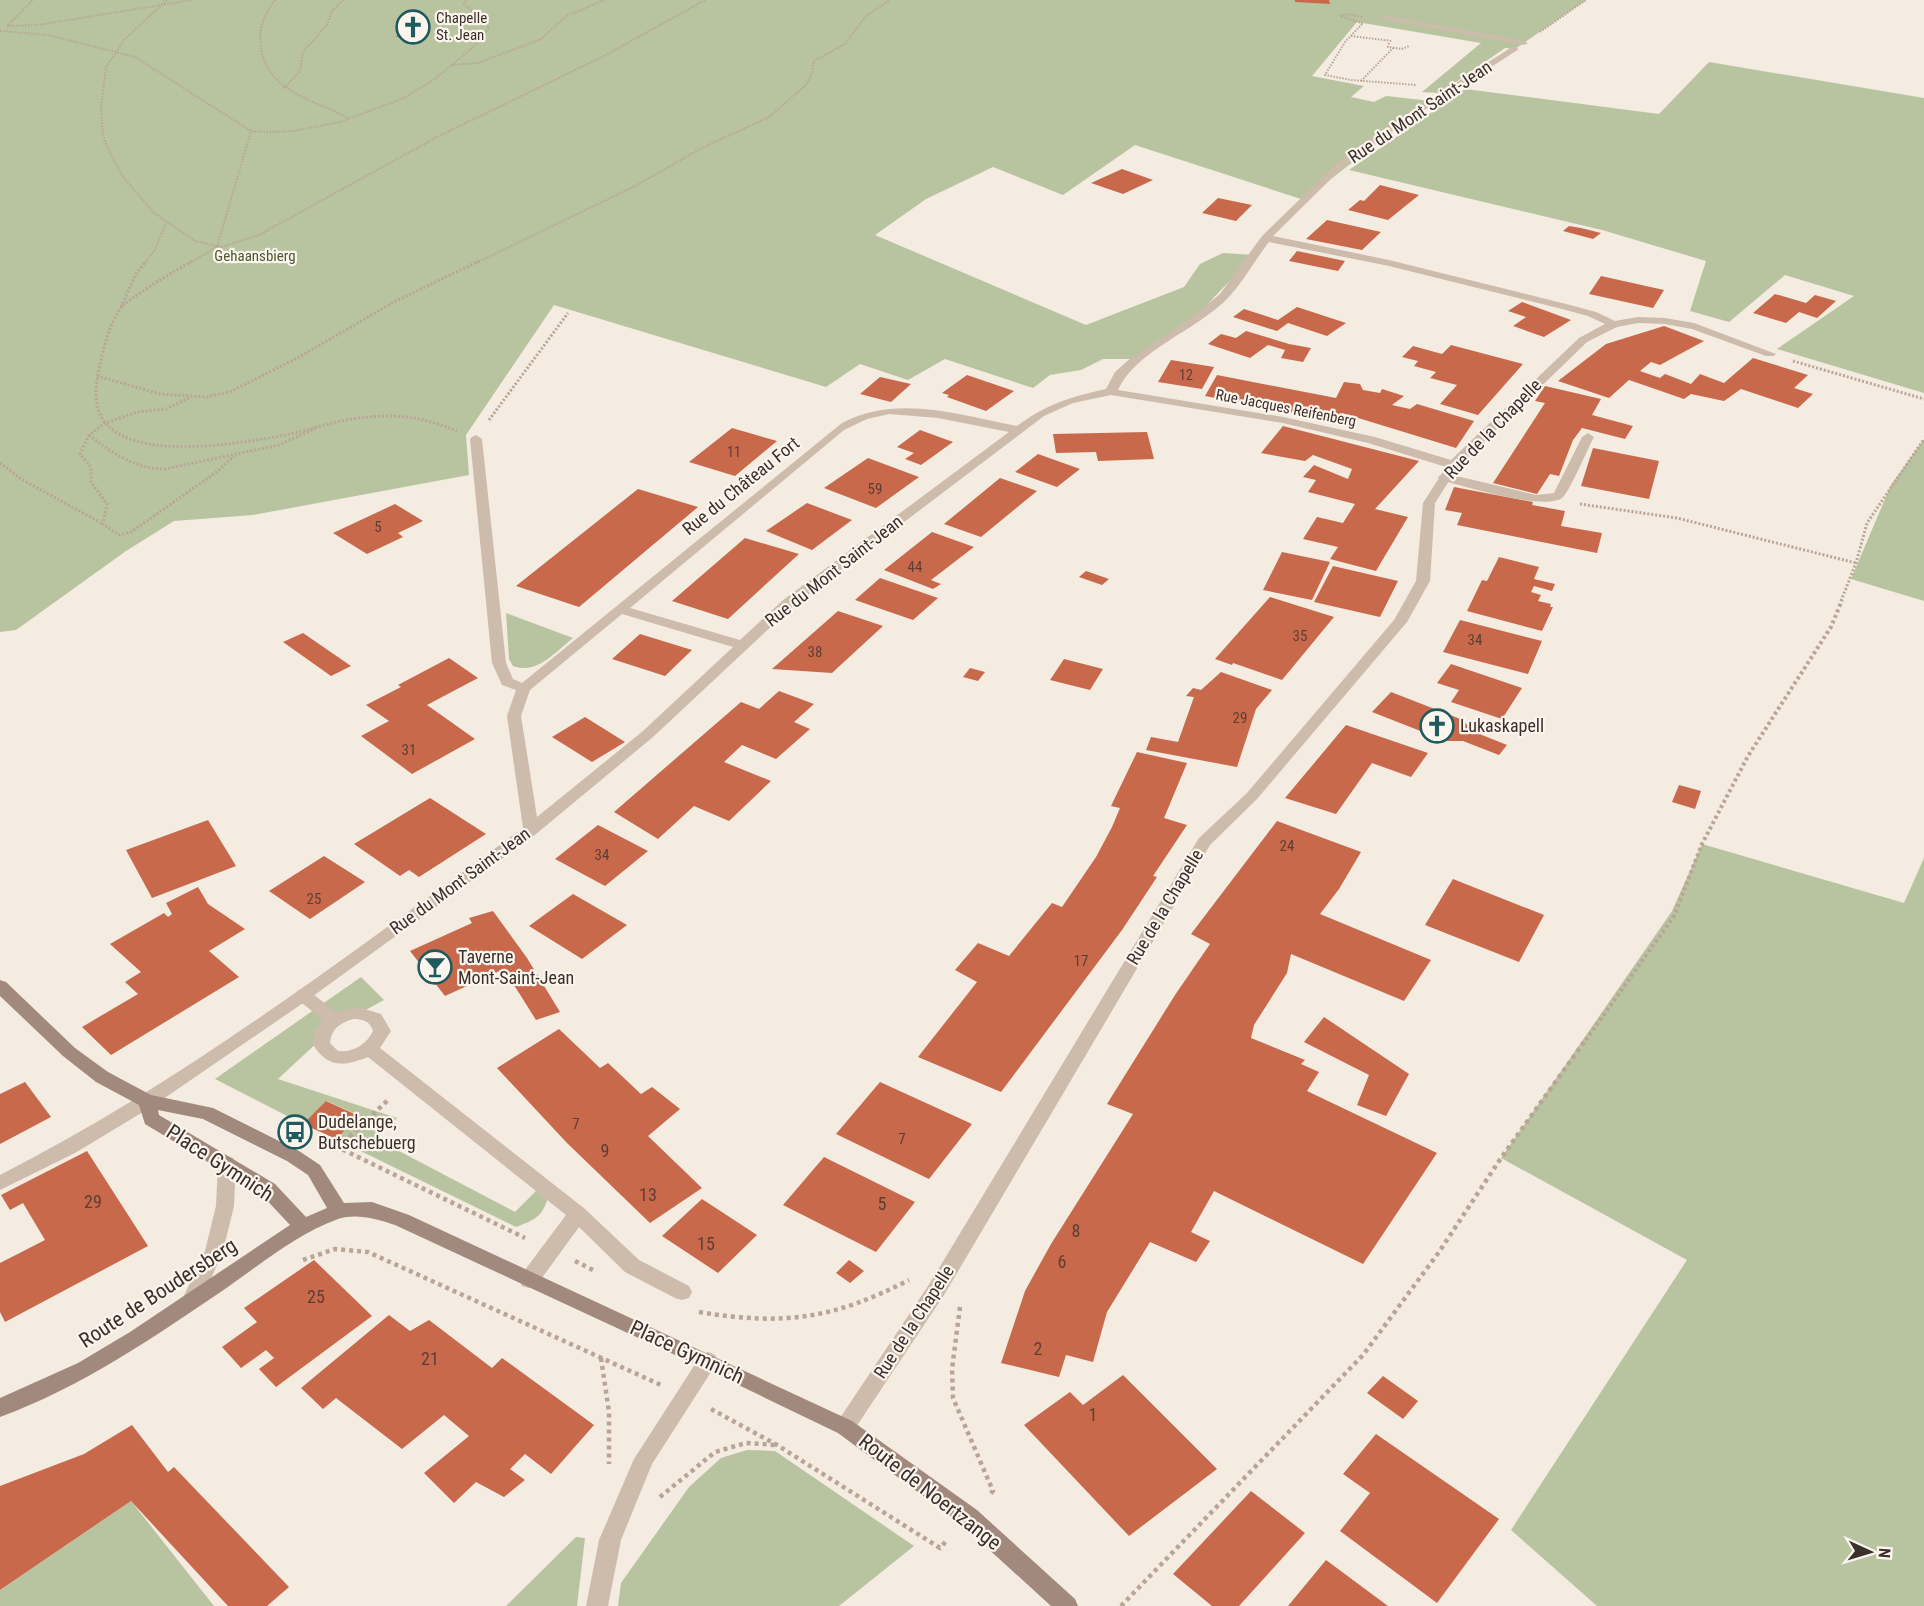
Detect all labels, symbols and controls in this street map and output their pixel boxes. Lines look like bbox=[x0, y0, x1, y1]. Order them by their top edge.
church icon: Chapelle St. Jean bbox=[395, 9, 431, 45]
place label: Chapelle St. Jean bbox=[436, 9, 487, 44]
street label: Rue du Mont Saint-Jean bbox=[1344, 56, 1495, 167]
park label: Gehaansbierg bbox=[214, 247, 296, 265]
house number: 12 bbox=[1179, 367, 1193, 383]
street label: Rue de la Chapelle bbox=[1440, 374, 1546, 483]
street label: Rue Jacques Reifenberg bbox=[1214, 386, 1358, 430]
street label: Rue du Château Fort bbox=[678, 432, 803, 539]
house number: 11 bbox=[727, 444, 741, 460]
house number: 59 bbox=[868, 480, 882, 498]
street label: Rue du Mont Saint-Jean bbox=[761, 510, 907, 631]
house number: 5 bbox=[374, 518, 382, 536]
house number: 44 bbox=[908, 558, 922, 576]
house number: 35 bbox=[1293, 627, 1307, 645]
house number: 34 bbox=[1468, 631, 1482, 649]
house number: 38 bbox=[808, 643, 822, 661]
church icon: Lukaskapell bbox=[1419, 708, 1455, 744]
house number: 29 bbox=[1233, 709, 1247, 727]
place label: Lukaskapell bbox=[1460, 715, 1544, 736]
house number: 31 bbox=[402, 741, 416, 759]
street label: Rue du Mont Saint-Jean bbox=[385, 823, 534, 939]
house number: 24 bbox=[1280, 837, 1294, 855]
street label: Rue de la Chapelle bbox=[1122, 845, 1207, 968]
house number: 34 bbox=[595, 846, 609, 864]
house number: 25 bbox=[307, 890, 321, 908]
place label: Taverne Mont-Saint-Jean bbox=[458, 946, 574, 988]
bar icon: Taverne Mont-Saint-Jean bbox=[417, 949, 453, 985]
house number: 17 bbox=[1074, 952, 1088, 970]
place label: Dudelange, Butschebuerg bbox=[318, 1111, 416, 1153]
bus stop icon: Dudelange, Butschebuerg bbox=[277, 1114, 313, 1150]
house number: 7 bbox=[572, 1115, 580, 1133]
street label: Place Gymnich bbox=[162, 1120, 278, 1206]
house number: 7 bbox=[898, 1130, 906, 1148]
house number: 9 bbox=[601, 1140, 609, 1161]
house number: 13 bbox=[639, 1184, 657, 1205]
house number: 29 bbox=[84, 1191, 102, 1212]
house number: 5 bbox=[878, 1193, 887, 1214]
house number: 8 bbox=[1072, 1220, 1080, 1241]
street label: Route de Boudersberg bbox=[75, 1233, 241, 1353]
house number: 15 bbox=[697, 1233, 715, 1254]
house number: 6 bbox=[1058, 1251, 1066, 1272]
street label: Rue de la Chapelle bbox=[869, 1261, 958, 1382]
house number: 25 bbox=[307, 1286, 325, 1307]
street label: Place Gymnich bbox=[626, 1315, 748, 1389]
house number: 2 bbox=[1034, 1338, 1043, 1359]
house number: 21 bbox=[421, 1348, 439, 1369]
house number: 1 bbox=[1089, 1404, 1097, 1425]
street label: Route de Noertzange bbox=[854, 1429, 1006, 1555]
north arrow bbox=[1840, 1522, 1900, 1582]
text: N bbox=[1875, 1547, 1894, 1559]

